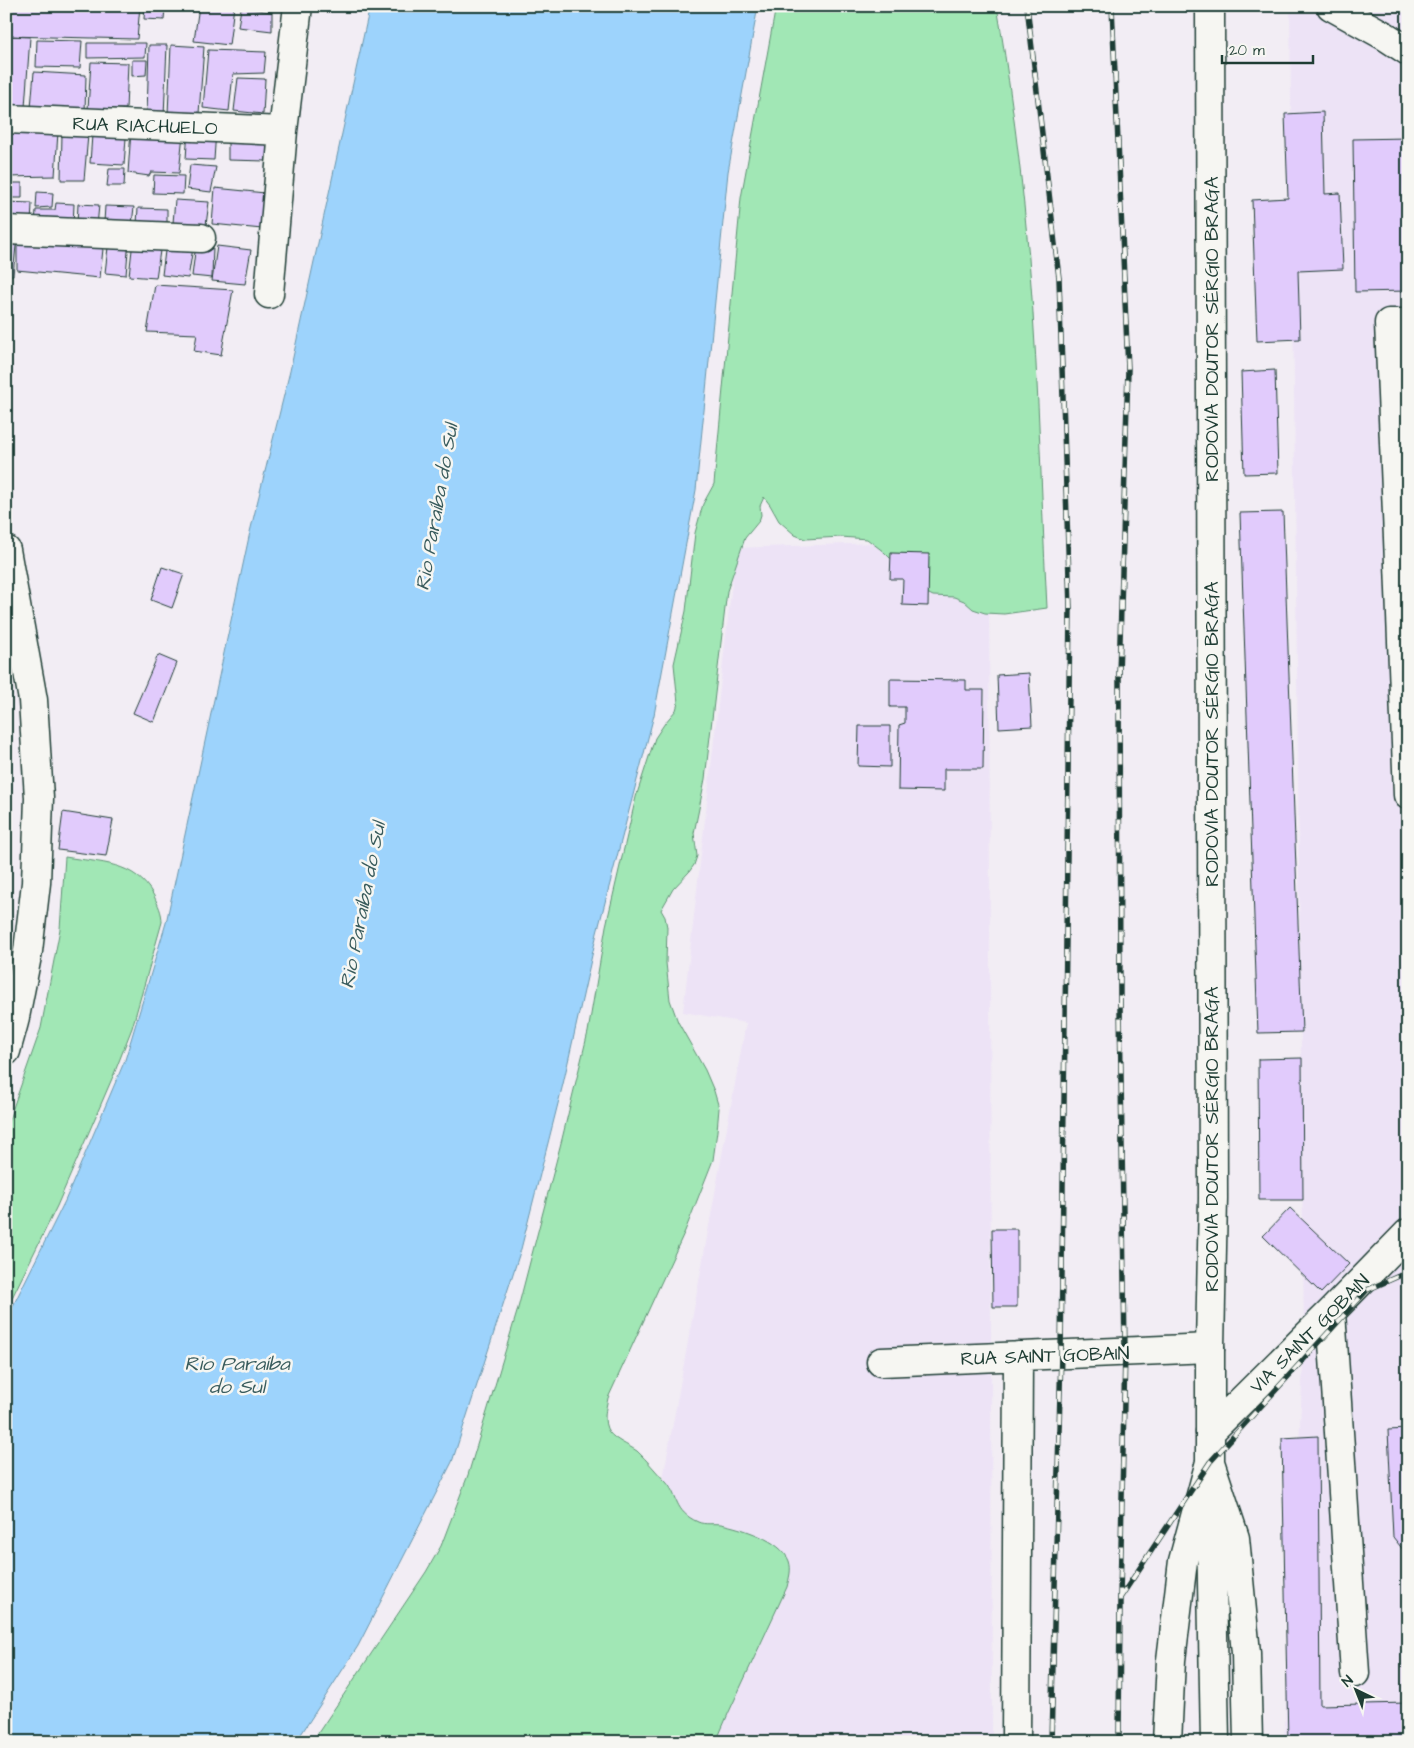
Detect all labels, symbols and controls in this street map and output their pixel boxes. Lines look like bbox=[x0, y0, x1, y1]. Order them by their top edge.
scale bar bbox=[1222, 32, 1313, 64]
text: 20 m bbox=[1229, 40, 1265, 61]
street label: RUA RIACHUELO bbox=[72, 110, 218, 143]
street label: RODOVIA DOUTOR SÉRGIO BRAGA bbox=[1199, 176, 1226, 482]
water label: Rio Paraíba do Sul bbox=[409, 419, 466, 593]
street label: RODOVIA DOUTOR SÉRGIO BRAGA bbox=[1199, 581, 1226, 887]
water label: Rio Paraíba do Sul bbox=[333, 817, 393, 991]
street label: RODOVIA DOUTOR SÉRGIO BRAGA bbox=[1199, 986, 1226, 1292]
street label: VIA SAINT GOBAIN bbox=[1244, 1268, 1376, 1400]
street label: RUA SAINT GOBAIN bbox=[960, 1340, 1130, 1373]
water label: Rio Paraíba do Sul bbox=[184, 1350, 290, 1401]
north arrow bbox=[1332, 1666, 1382, 1716]
text: N bbox=[1338, 1671, 1358, 1692]

